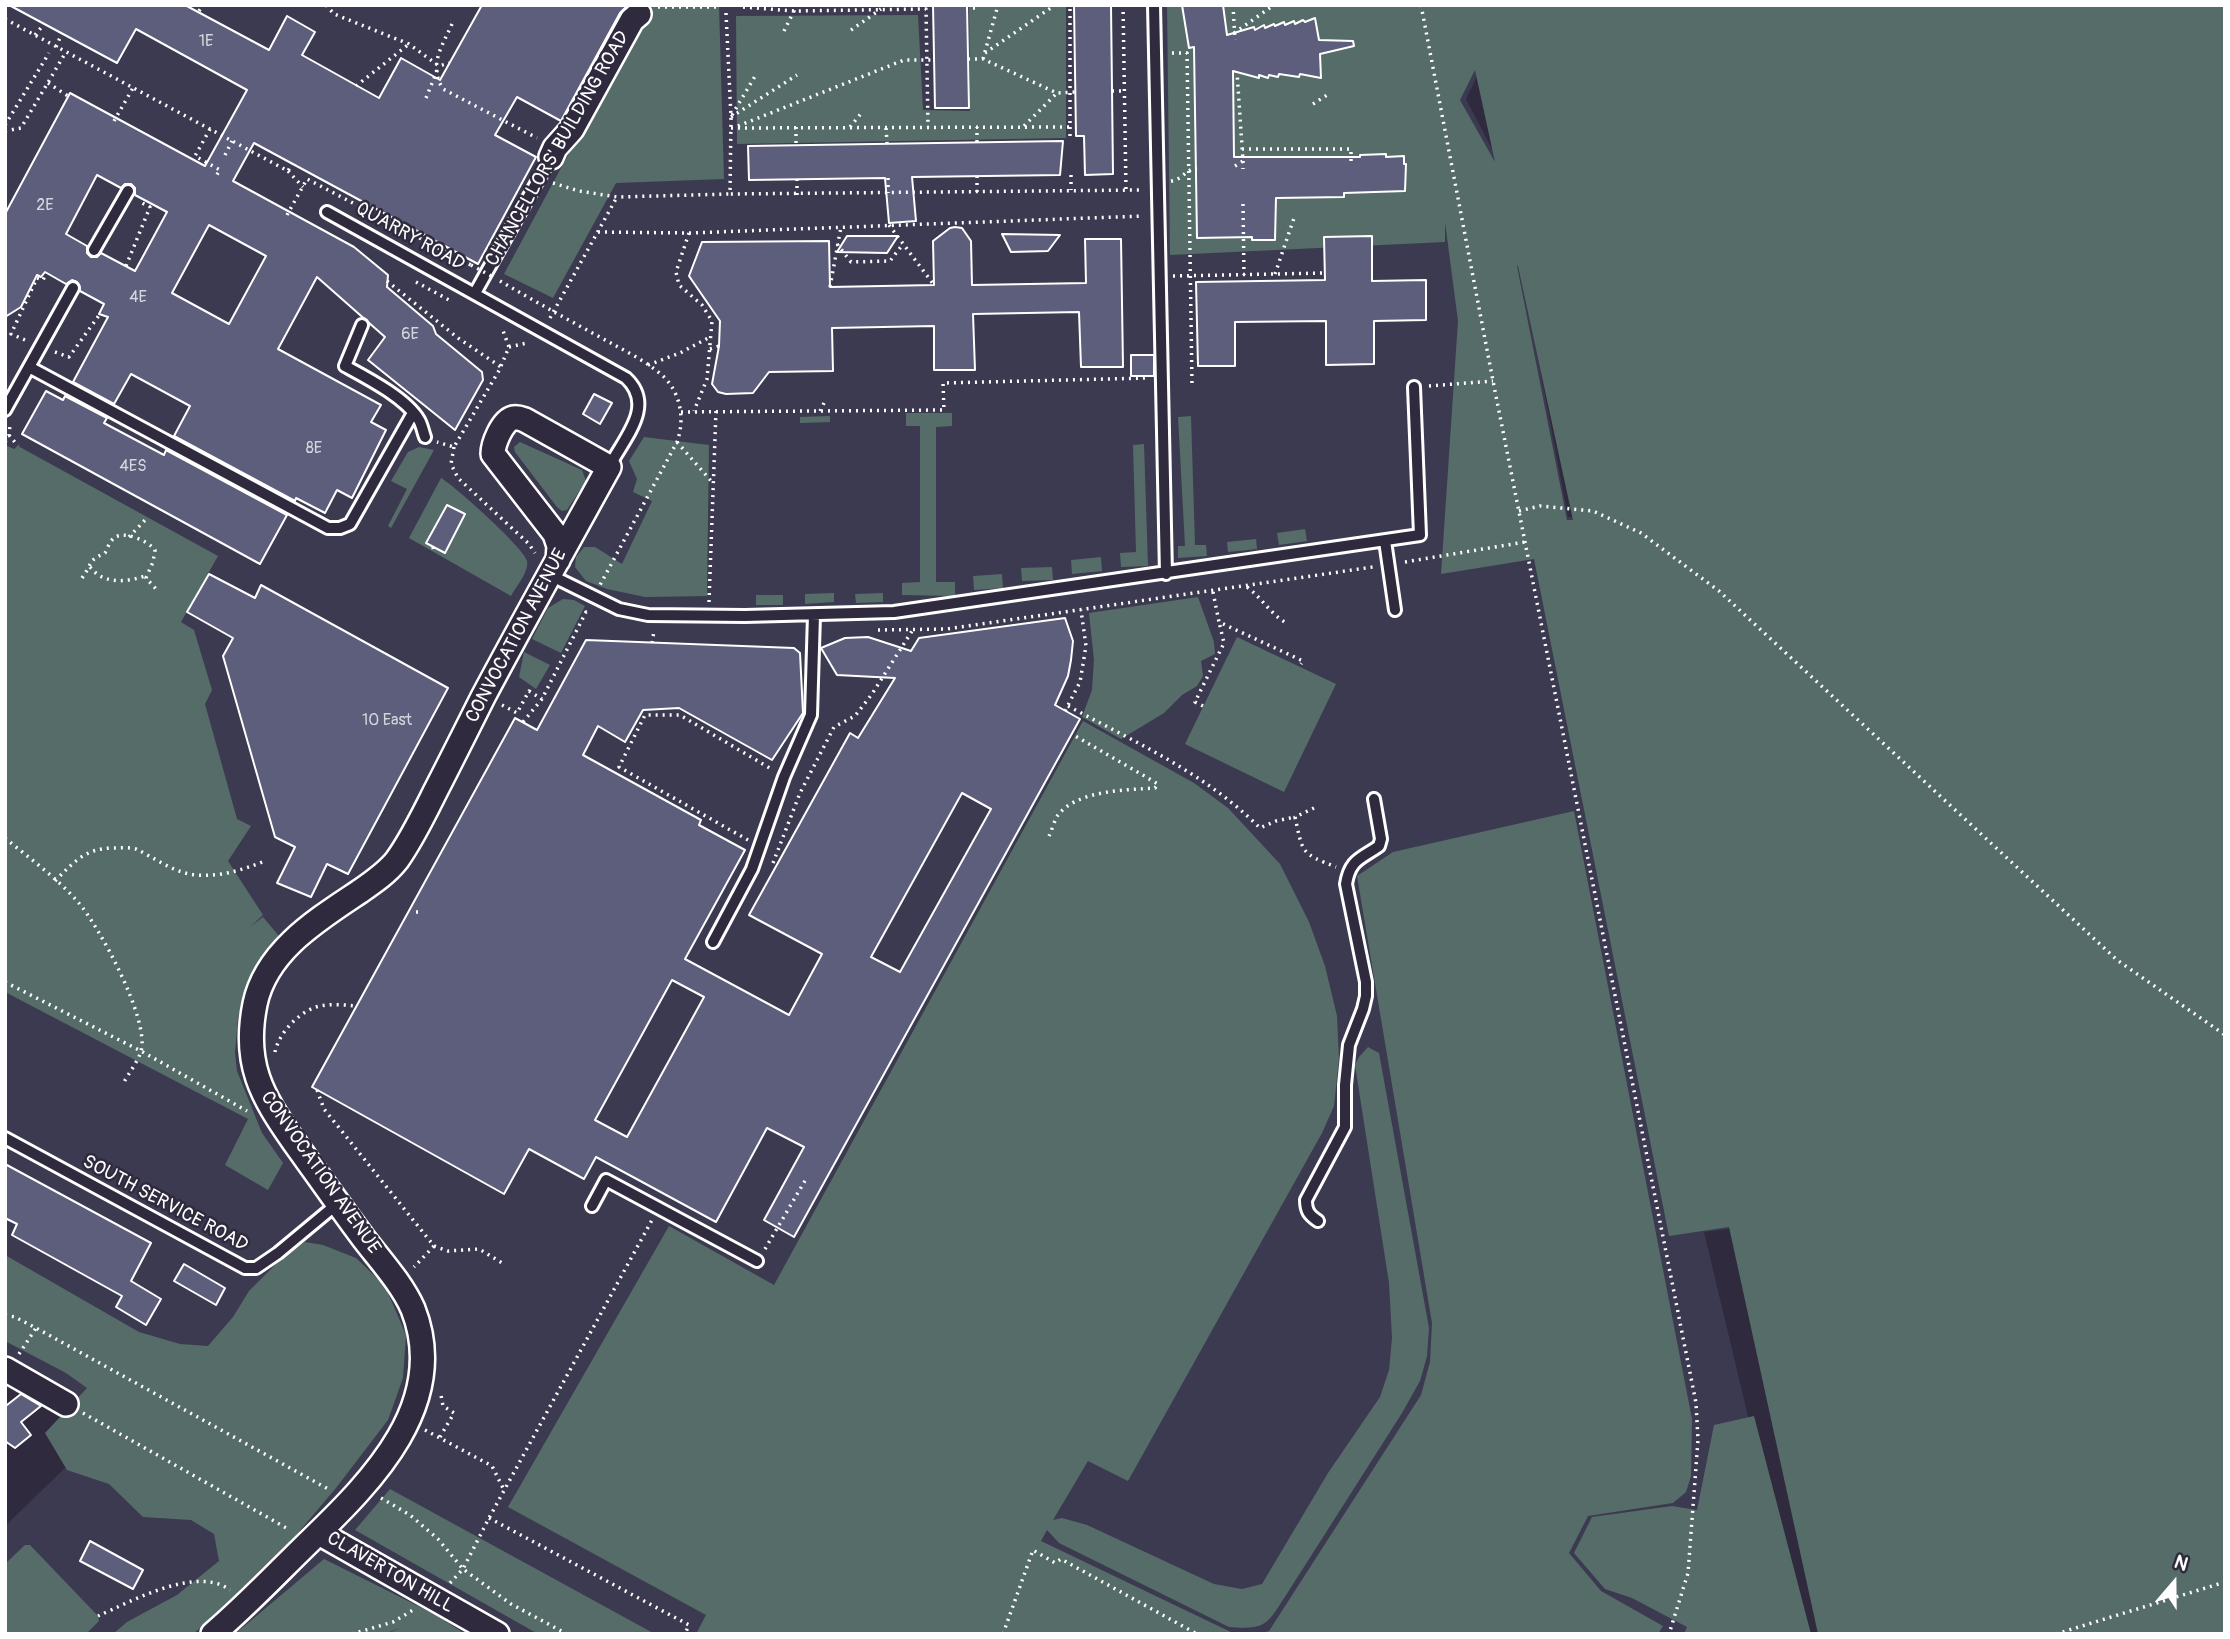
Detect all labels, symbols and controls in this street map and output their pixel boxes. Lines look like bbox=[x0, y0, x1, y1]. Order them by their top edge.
street label: CHANCELLORS' BUILDING ROAD bbox=[481, 27, 635, 271]
house number: 1E bbox=[199, 32, 213, 52]
house number: 2E bbox=[36, 196, 54, 216]
street label: QUARRY ROAD bbox=[352, 198, 468, 276]
house number: 4E bbox=[129, 288, 147, 308]
house number: 6E bbox=[401, 325, 419, 345]
house number: 8E bbox=[306, 439, 322, 459]
house number: 4ES bbox=[120, 457, 146, 477]
street label: CONVOCATION AVENUE bbox=[461, 545, 573, 727]
house number: 10 East bbox=[362, 711, 412, 731]
street label: CONVOCATION AVENUE bbox=[255, 1087, 385, 1259]
street label: SOUTH SERVICE ROAD bbox=[78, 1151, 252, 1257]
street label: CLAVERTON HILL bbox=[322, 1527, 458, 1619]
north arrow bbox=[2139, 1548, 2209, 1618]
text: N bbox=[2171, 1550, 2191, 1577]

